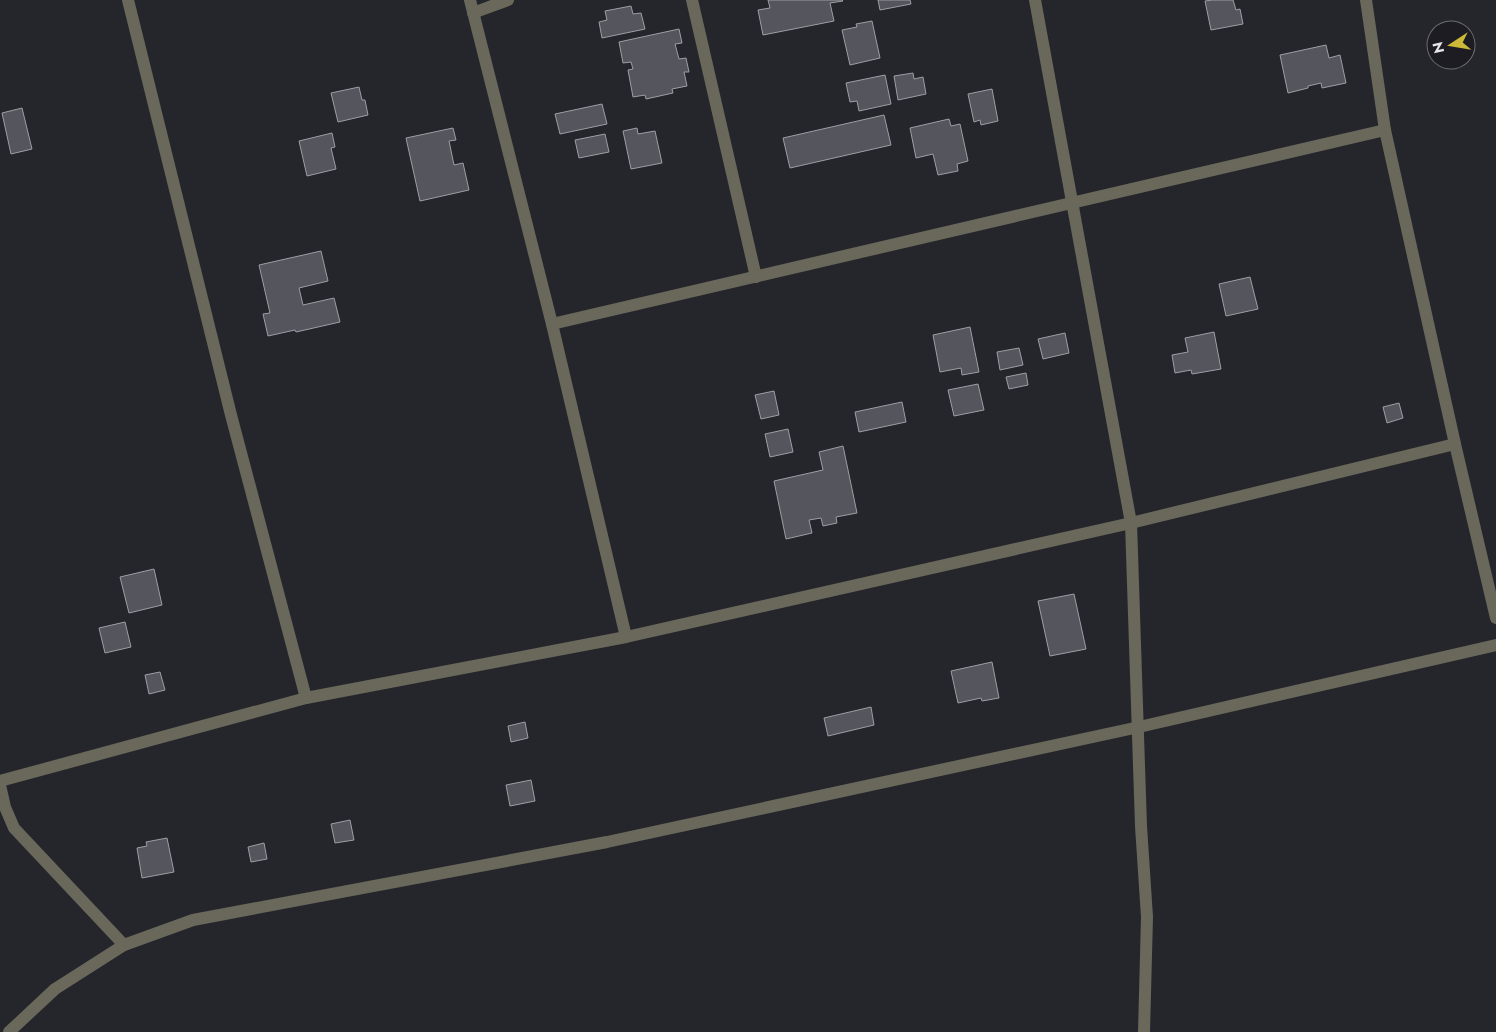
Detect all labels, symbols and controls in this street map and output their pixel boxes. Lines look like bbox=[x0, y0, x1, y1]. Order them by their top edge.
north arrow bbox=[1426, 20, 1476, 70]
text: N bbox=[1427, 40, 1449, 55]

